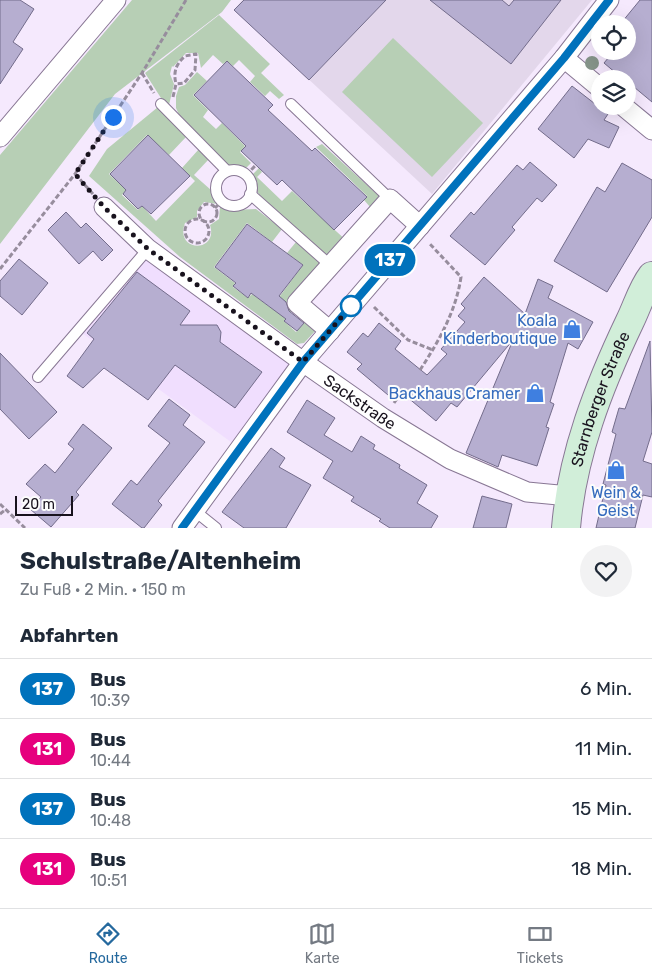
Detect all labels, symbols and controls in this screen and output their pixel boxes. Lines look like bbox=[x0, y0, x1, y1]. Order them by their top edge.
map controls bbox=[591, 15, 636, 115]
button: locate bbox=[591, 15, 636, 60]
button: layers bbox=[591, 70, 636, 115]
your location bbox=[101, 105, 126, 130]
line badge: 137 bbox=[361, 244, 419, 276]
text: 137 bbox=[374, 249, 406, 271]
unlabelled marker bbox=[340, 295, 362, 317]
place label: Koala Kinderboutique bbox=[443, 311, 557, 348]
shop icon: Koala Kinderboutique bbox=[561, 318, 583, 340]
street label: Starnberger Straße bbox=[567, 328, 633, 469]
street label: Sackstraße bbox=[320, 370, 399, 433]
shop icon: Backhaus Cramer bbox=[524, 382, 546, 404]
place label: Backhaus Cramer bbox=[388, 384, 520, 403]
shop icon: Wein & Geist bbox=[605, 459, 627, 481]
place label: Wein & Geist bbox=[591, 483, 641, 520]
scale bar bbox=[15, 493, 72, 516]
text: 20 m bbox=[22, 496, 55, 513]
button: heart bbox=[580, 545, 632, 597]
text: Schulstraße/Altenheim bbox=[20, 547, 301, 575]
text: Zu Fuß · 2 Min. · 150 m bbox=[20, 580, 186, 599]
text: Abfahrten bbox=[20, 624, 118, 647]
text: Bus bbox=[90, 668, 126, 691]
text: 6 Min. bbox=[580, 677, 632, 700]
text: 137 bbox=[32, 678, 63, 700]
text: 10:39 bbox=[90, 691, 130, 710]
text: Bus bbox=[90, 728, 126, 751]
text: 11 Min. bbox=[575, 737, 632, 760]
text: 131 bbox=[33, 738, 62, 760]
text: 10:44 bbox=[90, 751, 131, 770]
text: Bus bbox=[90, 788, 126, 811]
text: 15 Min. bbox=[572, 797, 632, 820]
text: 137 bbox=[32, 798, 63, 820]
text: 10:48 bbox=[90, 811, 131, 830]
text: Bus bbox=[90, 848, 126, 871]
text: 18 Min. bbox=[571, 857, 632, 880]
text: 131 bbox=[33, 858, 62, 880]
text: 10:51 bbox=[90, 871, 127, 890]
tab: Route bbox=[89, 920, 128, 967]
tab: Karte bbox=[305, 920, 340, 967]
tab: Tickets bbox=[517, 920, 563, 967]

